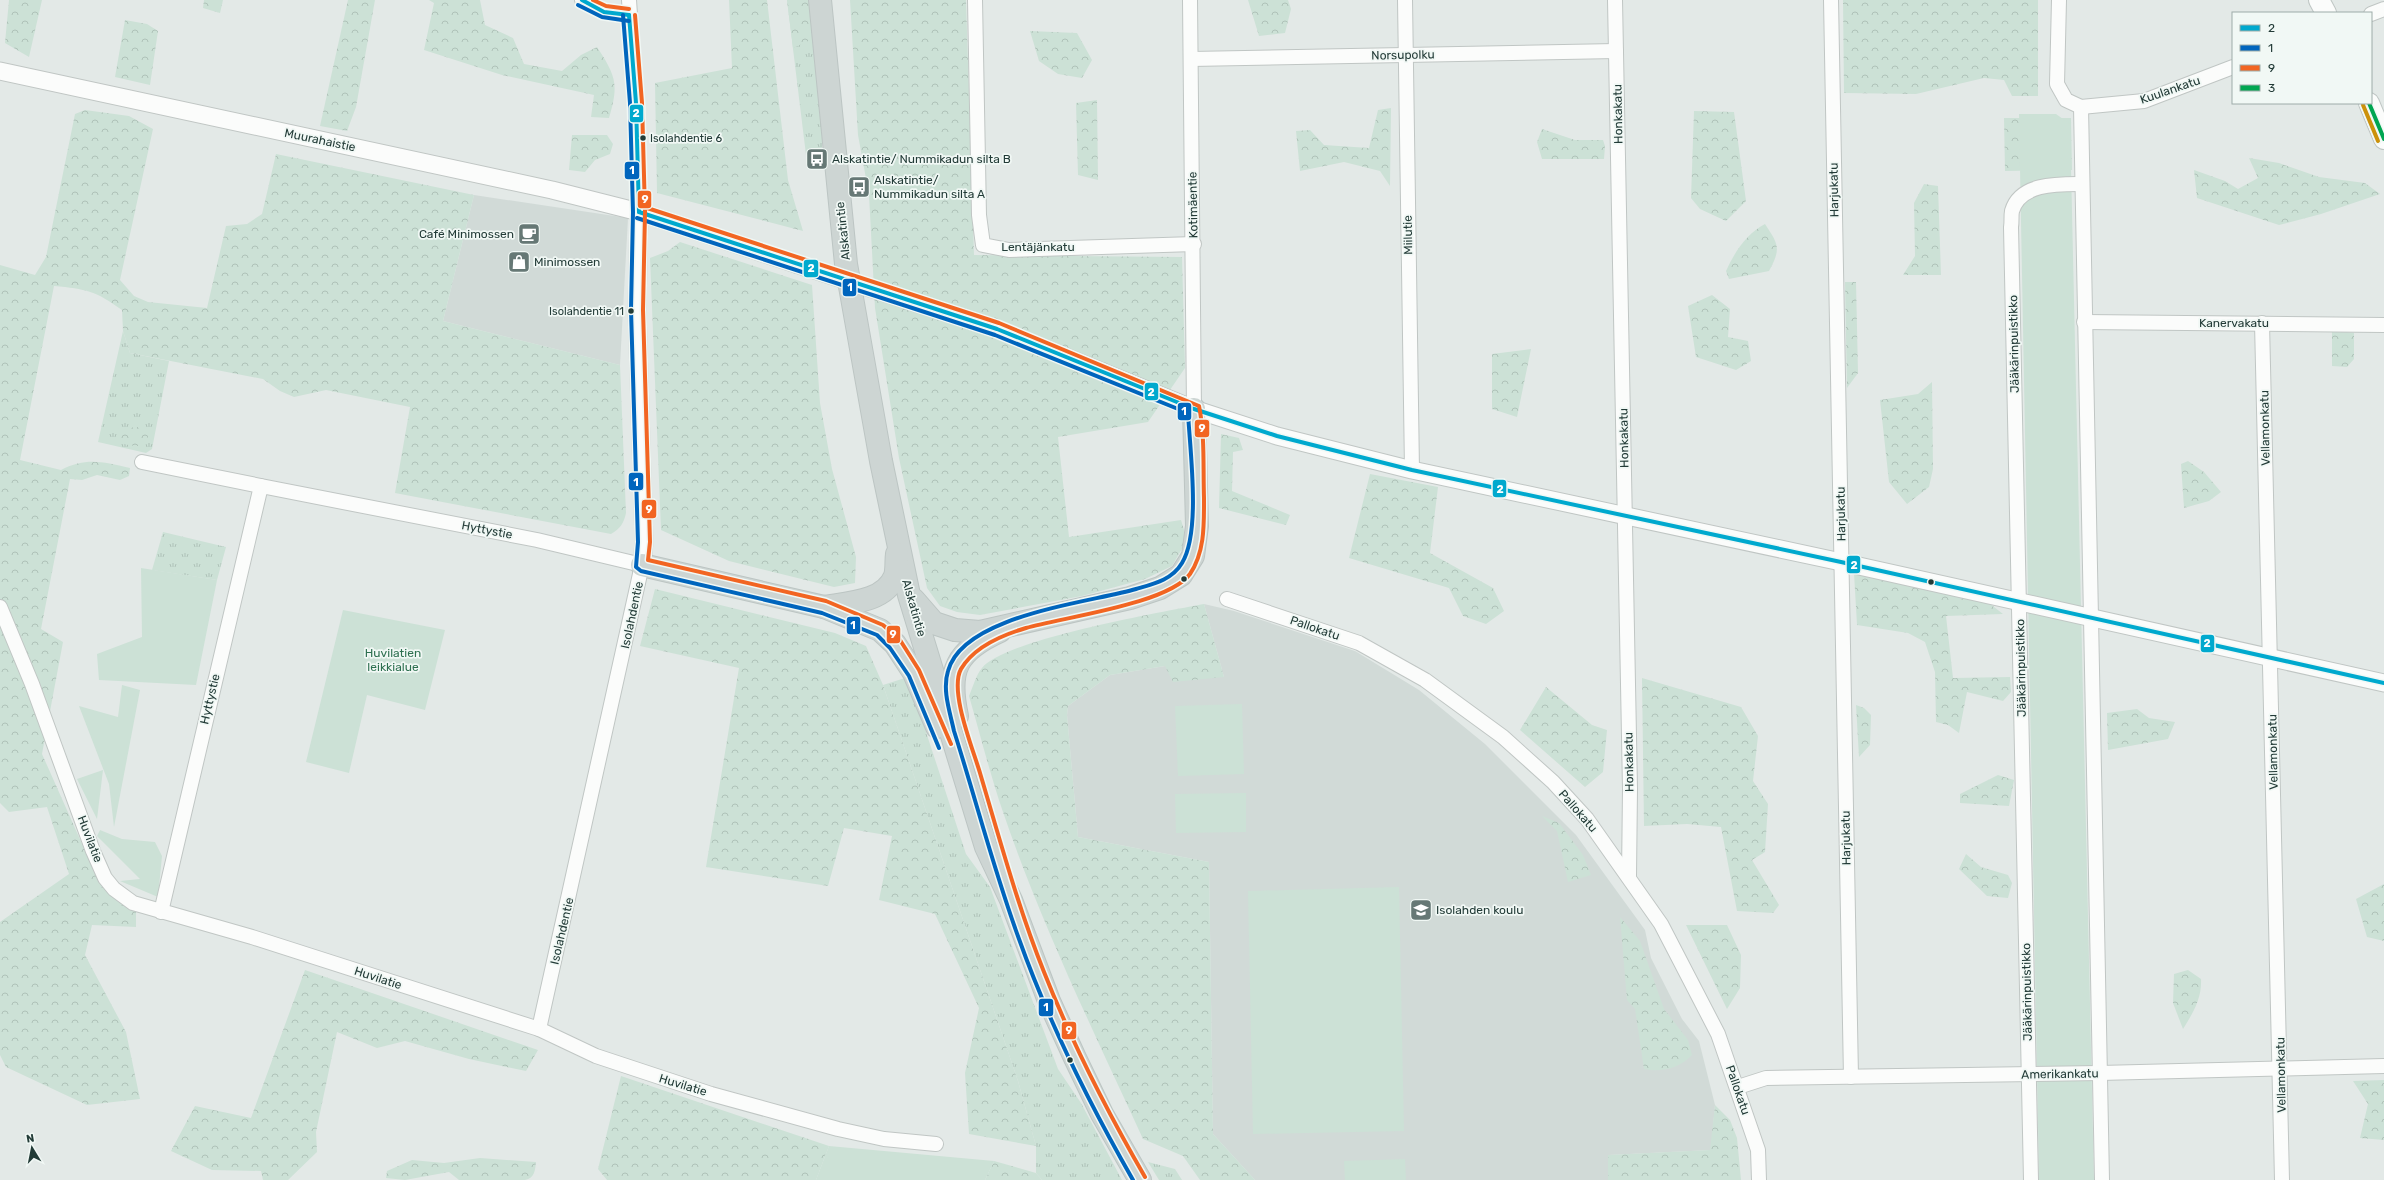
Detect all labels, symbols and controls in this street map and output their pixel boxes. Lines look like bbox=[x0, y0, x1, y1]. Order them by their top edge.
legend bbox=[2232, 12, 2372, 104]
text: 2 bbox=[2268, 21, 2275, 35]
text: 1 bbox=[2268, 41, 2273, 55]
street label: Norsupolku bbox=[1371, 47, 1435, 63]
text: 9 bbox=[2268, 61, 2275, 75]
street label: Kuulankatu bbox=[2138, 73, 2202, 107]
text: 3 bbox=[2268, 81, 2275, 95]
street label: Honkakatu bbox=[1610, 84, 1626, 144]
line badge: 2 bbox=[629, 104, 644, 123]
text: 2 bbox=[632, 107, 640, 120]
street label: Muurahaistie bbox=[283, 126, 357, 154]
place label: Isolahdentie 6 bbox=[650, 132, 722, 145]
marker: Isolahdentie 6 bbox=[638, 133, 648, 143]
bus stop icon: Alskatintie/ Nummikadun silta B bbox=[804, 146, 830, 172]
place label: Alskatintie/ Nummikadun silta B bbox=[832, 152, 1011, 166]
line badge: 1 bbox=[624, 161, 640, 180]
street label: Harjukatu bbox=[1827, 163, 1841, 217]
text: 1 bbox=[629, 164, 635, 177]
street label: Kotimäentie bbox=[1185, 171, 1201, 239]
place label: Alskatintie/ Nummikadun silta A bbox=[874, 173, 985, 201]
bus stop icon: Alskatintie/ Nummikadun silta A bbox=[846, 174, 872, 200]
line badge: 9 bbox=[637, 190, 652, 209]
text: 9 bbox=[641, 193, 649, 206]
street label: Alskatintie bbox=[833, 201, 853, 261]
street label: Miilutie bbox=[1401, 215, 1415, 255]
cafe icon: Café Minimossen bbox=[516, 221, 542, 247]
place label: Café Minimossen bbox=[419, 227, 514, 241]
street label: Lentäjänkatu bbox=[1001, 240, 1075, 254]
shop icon: Minimossen bbox=[506, 249, 532, 275]
place label: Minimossen bbox=[534, 255, 600, 269]
line badge: 2 bbox=[803, 259, 819, 278]
text: 2 bbox=[807, 262, 815, 275]
line badge: 1 bbox=[842, 278, 857, 297]
text: 1 bbox=[847, 281, 853, 294]
street label: Jääkärinpuistikko bbox=[2006, 295, 2022, 393]
place label: Isolahdentie 11 bbox=[549, 305, 624, 318]
marker: Isolahdentie 11 bbox=[626, 306, 636, 316]
street label: Kanervakatu bbox=[2199, 316, 2269, 330]
line badge: 2 bbox=[1144, 382, 1159, 401]
text: 2 bbox=[1147, 386, 1155, 399]
street label: Vellamonkatu bbox=[2257, 390, 2273, 466]
line badge: 1 bbox=[1177, 402, 1192, 421]
text: 1 bbox=[1181, 405, 1187, 418]
street label: Honkakatu bbox=[1616, 408, 1632, 468]
line badge: 9 bbox=[1194, 419, 1210, 438]
text: 9 bbox=[1198, 422, 1206, 435]
line badge: 1 bbox=[628, 472, 644, 491]
text: 1 bbox=[633, 476, 639, 489]
line badge: 2 bbox=[1492, 479, 1507, 498]
text: 2 bbox=[1496, 483, 1504, 496]
street label: Harjukatu bbox=[1834, 487, 1848, 541]
line badge: 9 bbox=[641, 499, 657, 519]
text: 9 bbox=[645, 503, 653, 516]
street label: Hyttystie bbox=[460, 518, 514, 542]
line badge: 2 bbox=[1846, 555, 1861, 574]
text: 2 bbox=[1850, 559, 1858, 572]
unlabelled marker bbox=[1179, 574, 1189, 584]
unlabelled marker bbox=[1926, 577, 1936, 587]
street label: Alskatintie bbox=[899, 578, 929, 638]
street label: Isolahdentie bbox=[618, 580, 646, 650]
street label: Pallokatu bbox=[1288, 613, 1342, 643]
line badge: 1 bbox=[846, 616, 861, 635]
text: 1 bbox=[850, 619, 856, 632]
street label: Jääkärinpuistikko bbox=[2013, 619, 2029, 717]
line badge: 9 bbox=[886, 625, 901, 644]
text: 9 bbox=[889, 628, 897, 641]
line badge: 2 bbox=[2200, 634, 2215, 653]
text: 2 bbox=[2203, 637, 2211, 650]
park label: Huvilatien leikkialue bbox=[365, 646, 421, 674]
street label: Hyttystie bbox=[197, 672, 223, 726]
street label: Vellamonkatu bbox=[2265, 714, 2281, 790]
street label: Honkakatu bbox=[1621, 732, 1637, 792]
street label: Pallokatu bbox=[1556, 787, 1600, 835]
street label: Harjukatu bbox=[1839, 811, 1853, 865]
street label: Huvilatie bbox=[75, 814, 105, 865]
street label: Isolahdentie bbox=[547, 896, 577, 966]
school or university icon: Isolahden koulu bbox=[1408, 897, 1434, 923]
place label: Isolahden koulu bbox=[1436, 903, 1523, 917]
street label: Jääkärinpuistikko bbox=[2019, 943, 2035, 1041]
street label: Huvilatie bbox=[352, 964, 404, 992]
line badge: 1 bbox=[1038, 998, 1054, 1017]
text: 1 bbox=[1043, 1001, 1049, 1014]
line badge: 9 bbox=[1061, 1021, 1077, 1040]
text: 9 bbox=[1065, 1024, 1073, 1037]
street label: Vellamonkatu bbox=[2273, 1037, 2289, 1113]
unlabelled marker bbox=[1065, 1055, 1075, 1065]
street label: Pallokatu bbox=[1723, 1063, 1753, 1117]
street label: Amerikankatu bbox=[2021, 1066, 2099, 1082]
street label: Huvilatie bbox=[657, 1071, 709, 1099]
north arrow bbox=[12, 1128, 52, 1168]
text: N bbox=[25, 1132, 35, 1146]

